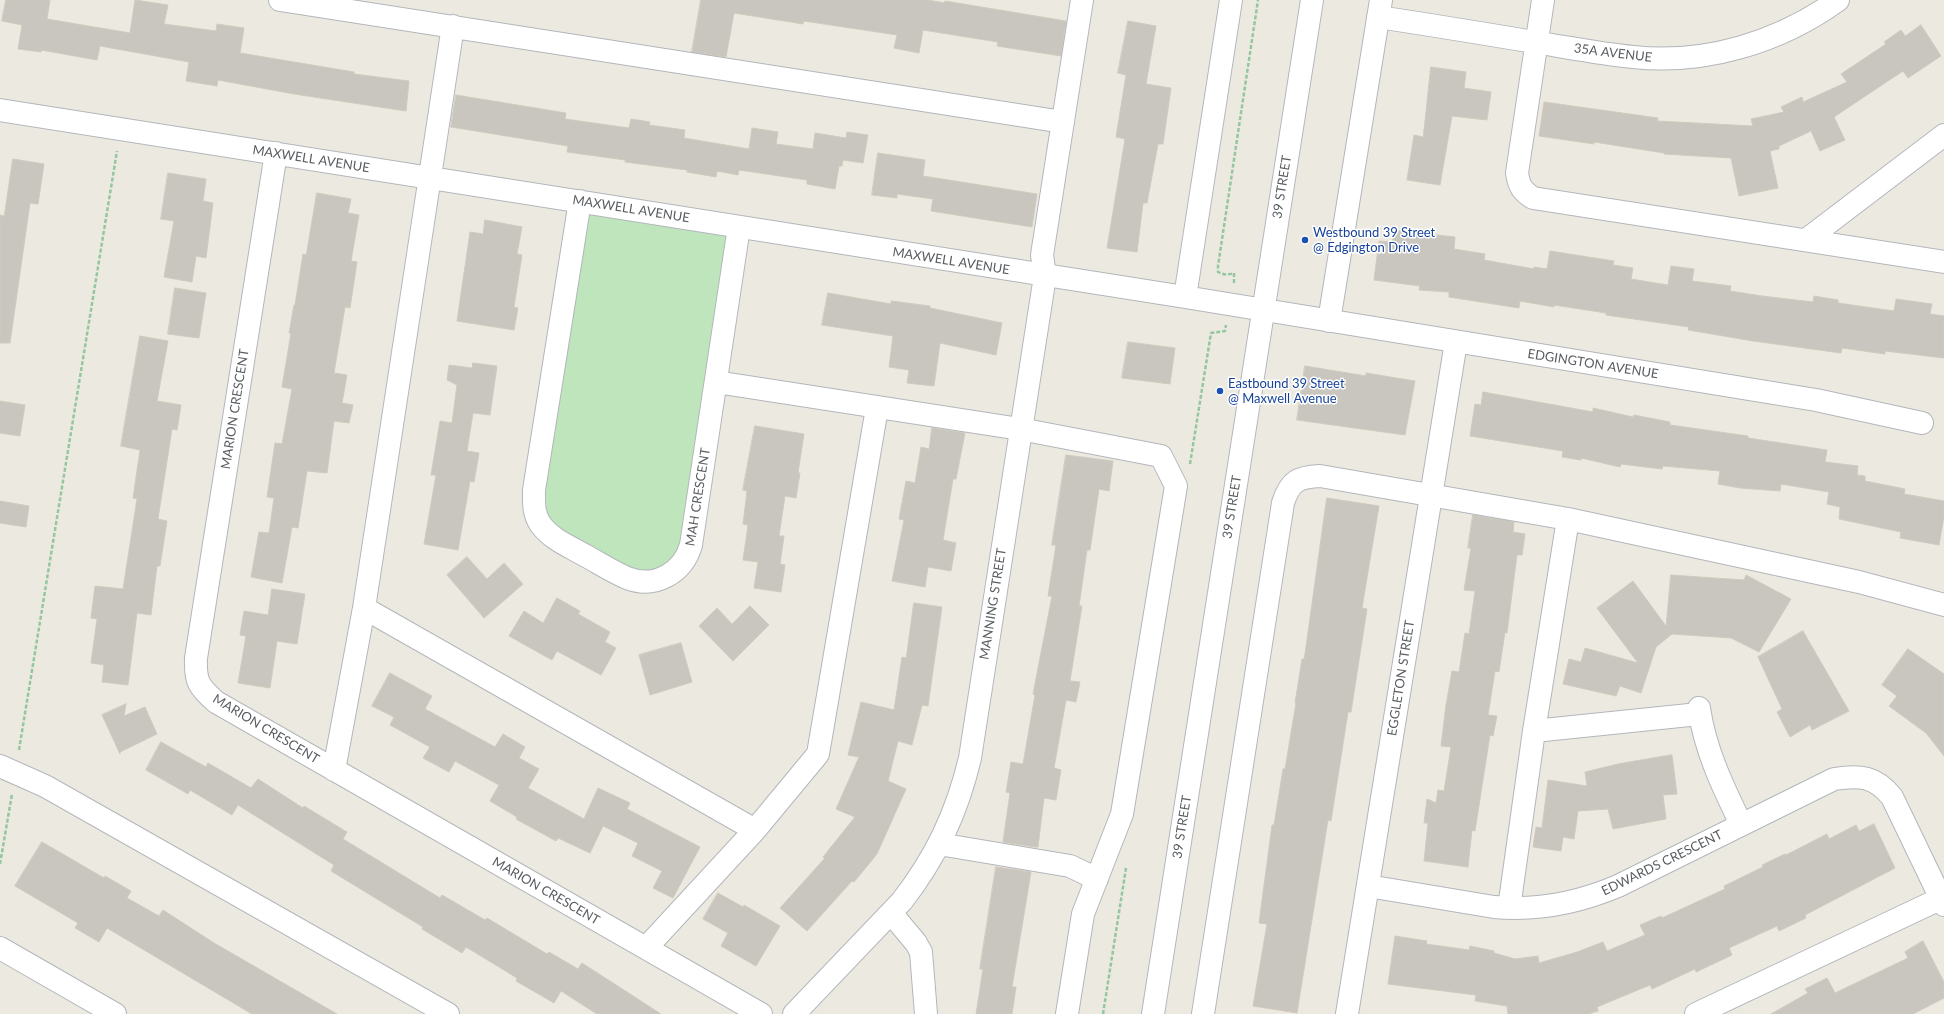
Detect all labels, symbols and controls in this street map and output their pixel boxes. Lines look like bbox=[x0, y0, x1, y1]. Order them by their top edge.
street label: 35A AVENUE bbox=[1573, 40, 1653, 66]
street label: MAXWELL AVENUE bbox=[251, 142, 371, 176]
street label: 39 STREET bbox=[1269, 154, 1295, 220]
street label: MAXWELL AVENUE bbox=[571, 192, 691, 226]
place label: Westbound 39 Street @ Edgington Drive bbox=[1313, 225, 1435, 256]
marker: Westbound 39 Street @ Edgington Drive bbox=[1300, 235, 1310, 245]
street label: MAXWELL AVENUE bbox=[891, 244, 1011, 278]
street label: EDGINGTON AVENUE bbox=[1526, 346, 1660, 382]
street label: MARION CRESCENT bbox=[218, 348, 252, 470]
place label: Eastbound 39 Street @ Maxwell Avenue bbox=[1228, 376, 1345, 407]
marker: Eastbound 39 Street @ Maxwell Avenue bbox=[1215, 386, 1225, 396]
street label: MAH CRESCENT bbox=[683, 447, 713, 547]
street label: 39 STREET bbox=[1219, 474, 1245, 540]
street label: MANNING STREET bbox=[976, 547, 1010, 661]
street label: EGGLETON STREET bbox=[1384, 619, 1418, 737]
street label: MARION CRESCENT bbox=[210, 691, 322, 767]
street label: 39 STREET bbox=[1169, 794, 1195, 860]
street label: EDWARDS CRESCENT bbox=[1599, 827, 1725, 899]
street label: MARION CRESCENT bbox=[489, 854, 603, 928]

